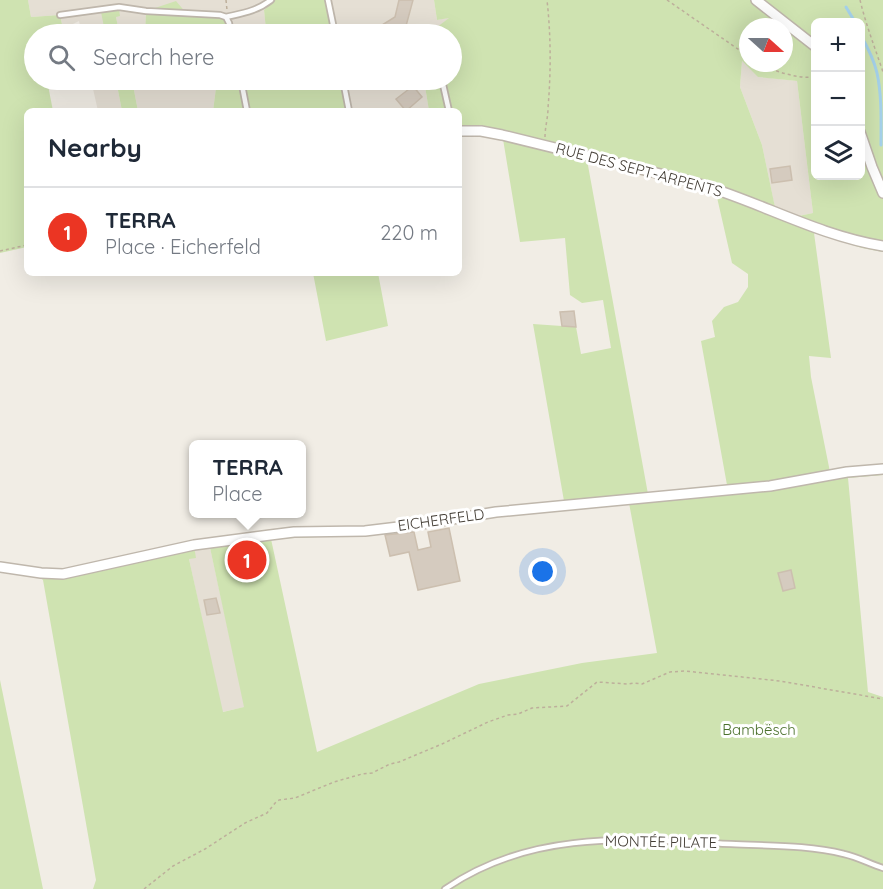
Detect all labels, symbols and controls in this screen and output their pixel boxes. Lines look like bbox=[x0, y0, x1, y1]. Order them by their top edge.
north arrow bbox=[739, 18, 793, 72]
map controls bbox=[811, 18, 865, 180]
button: + bbox=[811, 18, 865, 72]
search box bbox=[24, 24, 462, 90]
icon: search bbox=[45, 41, 78, 74]
text: Search here bbox=[93, 43, 214, 71]
button: − bbox=[811, 72, 865, 126]
button: layers bbox=[811, 126, 865, 180]
text: Nearby bbox=[48, 131, 142, 164]
street label: RUE DES SEPT-ARPENTS bbox=[554, 138, 724, 201]
text: TERRA bbox=[105, 206, 176, 234]
text: 1 bbox=[64, 220, 71, 245]
text: 220 m bbox=[380, 220, 438, 245]
text: Place · Eicherfeld bbox=[105, 234, 261, 259]
popup bbox=[189, 440, 306, 518]
text: TERRA bbox=[212, 453, 283, 481]
text: Place bbox=[212, 481, 262, 506]
street label: EICHERFELD bbox=[396, 504, 486, 535]
pin: 1 bbox=[228, 538, 266, 582]
your location bbox=[528, 557, 557, 586]
park label: Bambësch bbox=[722, 720, 796, 739]
street label: MONTÉE PILATE bbox=[605, 831, 717, 852]

